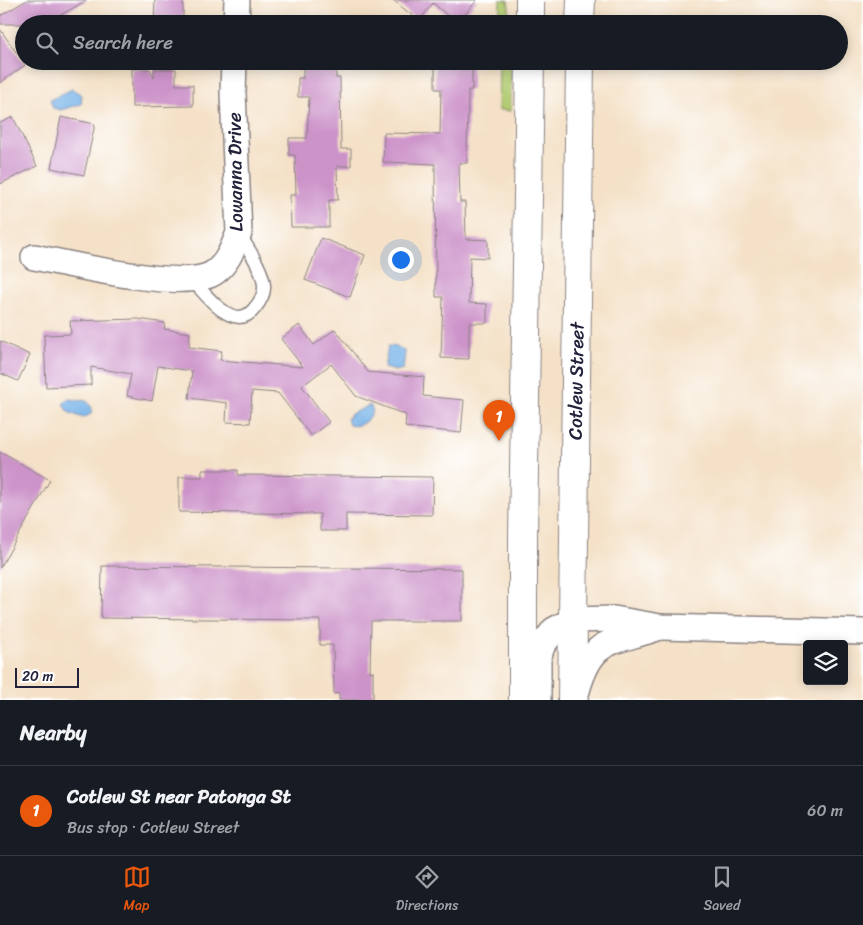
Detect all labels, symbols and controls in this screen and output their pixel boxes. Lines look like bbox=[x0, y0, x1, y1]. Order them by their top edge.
search box bbox=[15, 15, 848, 70]
text: Search here bbox=[73, 26, 173, 59]
icon: search bbox=[33, 29, 61, 57]
street label: Lowanna Drive bbox=[217, 112, 253, 232]
your location bbox=[388, 247, 414, 273]
street label: Cotlew Street bbox=[558, 321, 594, 440]
pin: 1 bbox=[483, 400, 515, 441]
map controls bbox=[803, 640, 848, 685]
button: layers bbox=[803, 640, 848, 685]
text: 20 m bbox=[22, 664, 53, 689]
scale bar bbox=[15, 665, 79, 688]
text: Nearby bbox=[20, 714, 86, 752]
text: Cotlew St near Patonga St bbox=[67, 780, 291, 813]
text: 1 bbox=[33, 796, 39, 825]
text: 60 m bbox=[807, 796, 843, 825]
text: Bus stop · Cotlew Street bbox=[67, 813, 239, 842]
tab: Map bbox=[123, 863, 151, 918]
tab: Directions bbox=[396, 863, 458, 918]
tab: Saved bbox=[704, 863, 740, 918]

